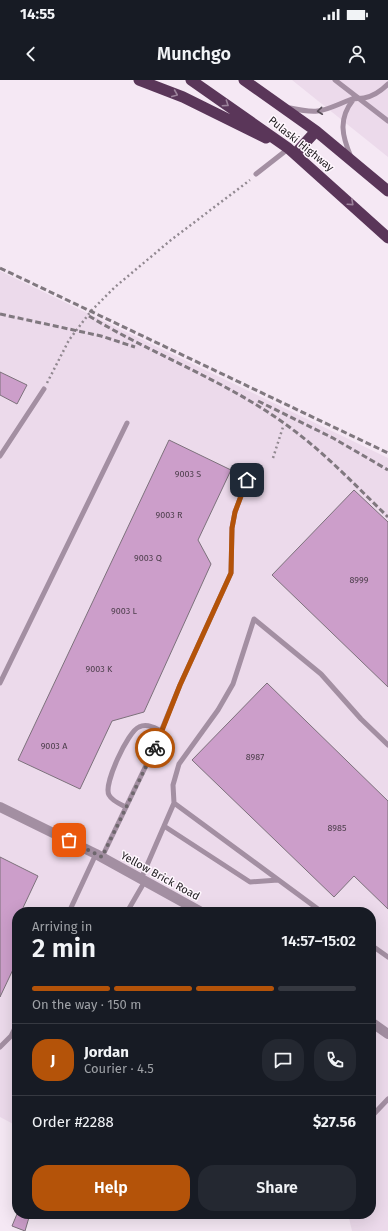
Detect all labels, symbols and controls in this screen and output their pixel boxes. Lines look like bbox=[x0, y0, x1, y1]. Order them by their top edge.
text: 14:55 bbox=[20, 5, 55, 23]
icon: back bbox=[20, 43, 42, 65]
text: Munchgo bbox=[157, 43, 231, 65]
icon: person bbox=[346, 43, 368, 65]
one-way arrow bbox=[171, 89, 179, 97]
one-way arrow bbox=[222, 99, 229, 107]
one-way arrow bbox=[317, 106, 323, 115]
street label: Pulaski Highway bbox=[266, 114, 337, 175]
one-way arrow bbox=[347, 199, 354, 206]
pin bbox=[230, 463, 264, 497]
house number: 9003 S bbox=[175, 469, 201, 479]
icon: home bbox=[236, 469, 258, 491]
house number: 9003 R bbox=[155, 510, 183, 520]
house number: 9003 Q bbox=[134, 553, 162, 563]
house number: 8999 bbox=[350, 575, 369, 585]
house number: 9003 L bbox=[111, 606, 138, 616]
house number: 9003 K bbox=[86, 664, 113, 674]
courier bbox=[135, 728, 175, 768]
icon: bike bbox=[144, 737, 166, 759]
house number: 9003 A bbox=[41, 741, 68, 751]
house number: 8987 bbox=[246, 752, 264, 762]
pin bbox=[52, 823, 86, 857]
house number: 8985 bbox=[328, 823, 347, 833]
icon: bag bbox=[58, 829, 80, 851]
street label: Yellow Brick Road bbox=[118, 849, 202, 903]
text: Arriving in bbox=[32, 919, 92, 934]
text: 14:57–15:02 bbox=[281, 932, 356, 950]
text: 2 min bbox=[32, 933, 96, 964]
text: On the way · 150 m bbox=[32, 997, 141, 1012]
button: chat bbox=[262, 1039, 304, 1081]
button: phone bbox=[314, 1039, 356, 1081]
text: Jordan bbox=[84, 1043, 129, 1061]
text: J bbox=[51, 1051, 55, 1069]
text: Courier · 4.5 bbox=[84, 1061, 154, 1076]
text: Order #2288 bbox=[32, 1113, 114, 1131]
text: $27.56 bbox=[313, 1113, 356, 1131]
button: Help bbox=[32, 1165, 190, 1211]
button: Share bbox=[198, 1165, 356, 1211]

